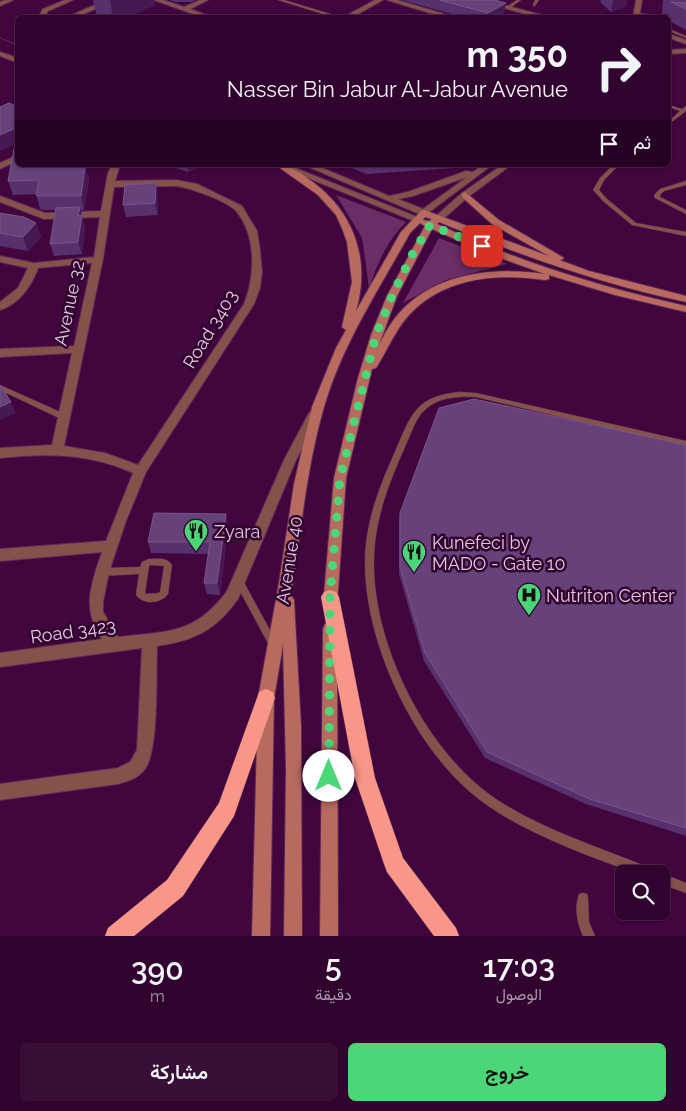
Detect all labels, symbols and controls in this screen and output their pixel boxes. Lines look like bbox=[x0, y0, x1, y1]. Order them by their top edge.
text: 350 m bbox=[467, 34, 568, 75]
icon: right bbox=[586, 35, 651, 100]
text: Nasser Bin Jabur Al-Jabur Avenue bbox=[227, 76, 568, 102]
icon: arrive bbox=[595, 130, 623, 158]
text: ثم bbox=[633, 131, 651, 153]
pin bbox=[461, 225, 503, 267]
icon: arrive bbox=[468, 232, 496, 260]
street label: Avenue 32 bbox=[50, 258, 88, 348]
street label: Road 3403 bbox=[178, 286, 242, 372]
street label: Avenue 40 bbox=[272, 515, 306, 605]
restaurant icon: Zyara bbox=[183, 518, 209, 552]
place label: Zyara bbox=[214, 521, 260, 542]
place label: Kunefeci by MADO - Gate 10 bbox=[432, 532, 566, 574]
restaurant icon: Kunefeci by MADO - Gate 10 bbox=[401, 539, 427, 573]
hospital icon: Nutriton Center bbox=[516, 582, 542, 616]
place label: Nutriton Center bbox=[546, 585, 675, 606]
street label: Road 3423 bbox=[29, 615, 117, 647]
position arrow bbox=[302, 749, 354, 801]
map controls bbox=[615, 865, 670, 920]
button: search bbox=[615, 865, 670, 920]
text: 5 bbox=[325, 949, 341, 984]
text: 17:03 bbox=[483, 949, 555, 984]
text: 390 bbox=[131, 952, 184, 987]
text: دقيقة bbox=[315, 985, 352, 1004]
text: الوصول bbox=[496, 985, 542, 1004]
text: m bbox=[150, 987, 165, 1006]
button: مشاركة bbox=[20, 1043, 338, 1101]
button: خروج bbox=[348, 1043, 666, 1101]

